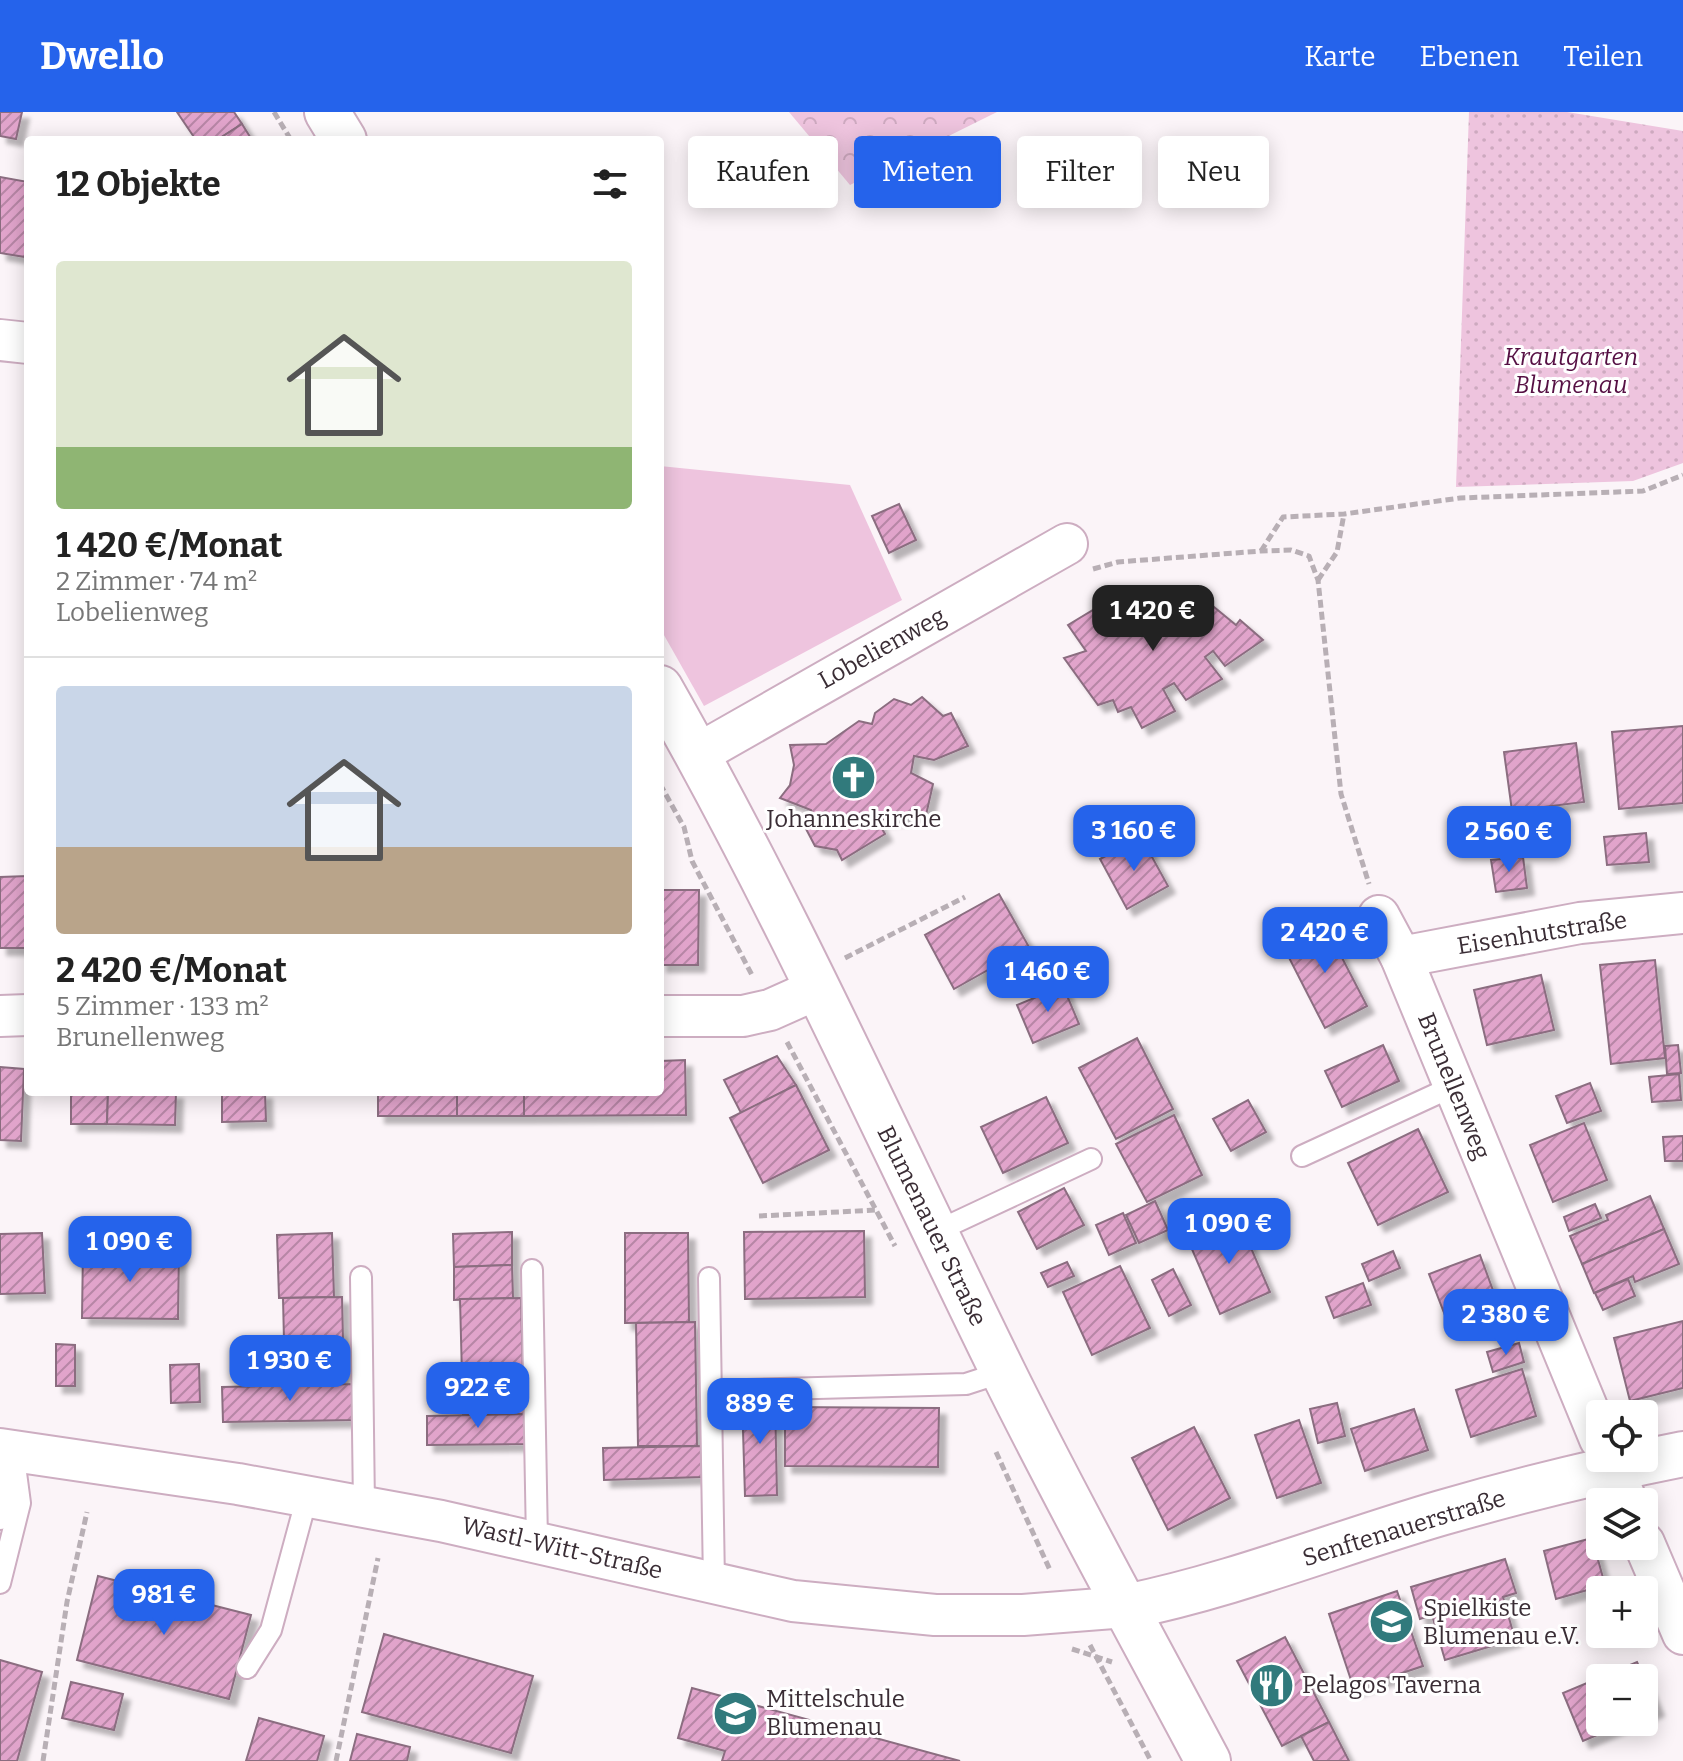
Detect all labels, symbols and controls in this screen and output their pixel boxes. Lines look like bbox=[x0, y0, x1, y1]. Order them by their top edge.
text: Dwello bbox=[40, 33, 164, 79]
text: Karte bbox=[1304, 40, 1376, 73]
text: Ebenen bbox=[1420, 40, 1519, 73]
text: Teilen bbox=[1563, 40, 1643, 73]
chip: Kaufen bbox=[688, 136, 838, 208]
chip: Mieten bbox=[854, 136, 1001, 208]
chip: Filter bbox=[1017, 136, 1142, 208]
chip: Neu bbox=[1158, 136, 1269, 208]
icon: filters bbox=[588, 162, 632, 206]
text: 12 Objekte bbox=[56, 164, 221, 205]
icon: home bbox=[272, 313, 416, 457]
park label: Krautgarten Blumenau bbox=[1504, 343, 1638, 399]
text: 1 420 €/Monat bbox=[56, 525, 282, 566]
text: 2 Zimmer · 74 m² bbox=[56, 566, 257, 597]
pin: 1 420 € bbox=[1079, 585, 1227, 653]
text: 1 420 € bbox=[1110, 595, 1196, 626]
text: Lobelienweg bbox=[56, 597, 209, 628]
street label: Lobelienweg bbox=[814, 602, 950, 694]
icon: home bbox=[272, 738, 416, 882]
church icon: Johanneskirche bbox=[830, 753, 878, 801]
place label: Johanneskirche bbox=[766, 805, 941, 833]
pin: 3 160 € bbox=[1060, 805, 1208, 873]
pin: 2 560 € bbox=[1435, 806, 1583, 874]
text: 3 160 € bbox=[1091, 815, 1177, 846]
text: 2 560 € bbox=[1465, 816, 1553, 847]
street label: Eisenhutstraße bbox=[1455, 906, 1629, 960]
pin: 2 420 € bbox=[1251, 907, 1399, 975]
text: 2 420 € bbox=[1280, 917, 1370, 948]
pin: 1 460 € bbox=[974, 946, 1122, 1014]
text: 2 420 €/Monat bbox=[56, 950, 287, 991]
text: 1 460 € bbox=[1005, 956, 1091, 987]
text: 5 Zimmer · 133 m² bbox=[56, 991, 269, 1022]
street label: Brunellenweg bbox=[1412, 1009, 1496, 1163]
text: Brunellenweg bbox=[56, 1022, 224, 1053]
street label: Blumenauer Straße bbox=[871, 1121, 993, 1331]
pin: 1 090 € bbox=[1155, 1198, 1303, 1266]
text: 1 090 € bbox=[1185, 1208, 1273, 1239]
pin: 1 090 € bbox=[56, 1216, 204, 1284]
text: 1 090 € bbox=[86, 1226, 174, 1257]
pin: 2 380 € bbox=[1432, 1289, 1580, 1357]
text: 2 380 € bbox=[1461, 1299, 1551, 1330]
pin: 1 930 € bbox=[216, 1335, 364, 1403]
text: 1 930 € bbox=[248, 1345, 333, 1376]
pin: 922 € bbox=[422, 1362, 534, 1430]
text: 922 € bbox=[444, 1372, 512, 1403]
pin: 889 € bbox=[704, 1378, 816, 1446]
text: 889 € bbox=[725, 1388, 795, 1419]
map controls bbox=[1586, 1400, 1658, 1736]
button: locate bbox=[1586, 1400, 1658, 1472]
street label: Senftenauerstraße bbox=[1299, 1484, 1509, 1572]
button: layers bbox=[1586, 1488, 1658, 1560]
street label: Wastl-Witt-Straße bbox=[459, 1511, 665, 1585]
pin: 981 € bbox=[108, 1569, 220, 1637]
button: + bbox=[1586, 1576, 1658, 1648]
text: 981 € bbox=[131, 1579, 197, 1610]
place label: Spielkiste Blumenau e.V. bbox=[1423, 1594, 1580, 1650]
school or university icon: Spielkiste Blumenau e.V. bbox=[1368, 1598, 1416, 1646]
restaurant icon: Pelagos Taverna bbox=[1247, 1661, 1295, 1709]
button: − bbox=[1586, 1664, 1658, 1736]
place label: Pelagos Taverna bbox=[1302, 1671, 1481, 1699]
place label: Mittelschule Blumenau bbox=[766, 1685, 905, 1741]
school or university icon: Mittelschule Blumenau bbox=[711, 1689, 759, 1737]

